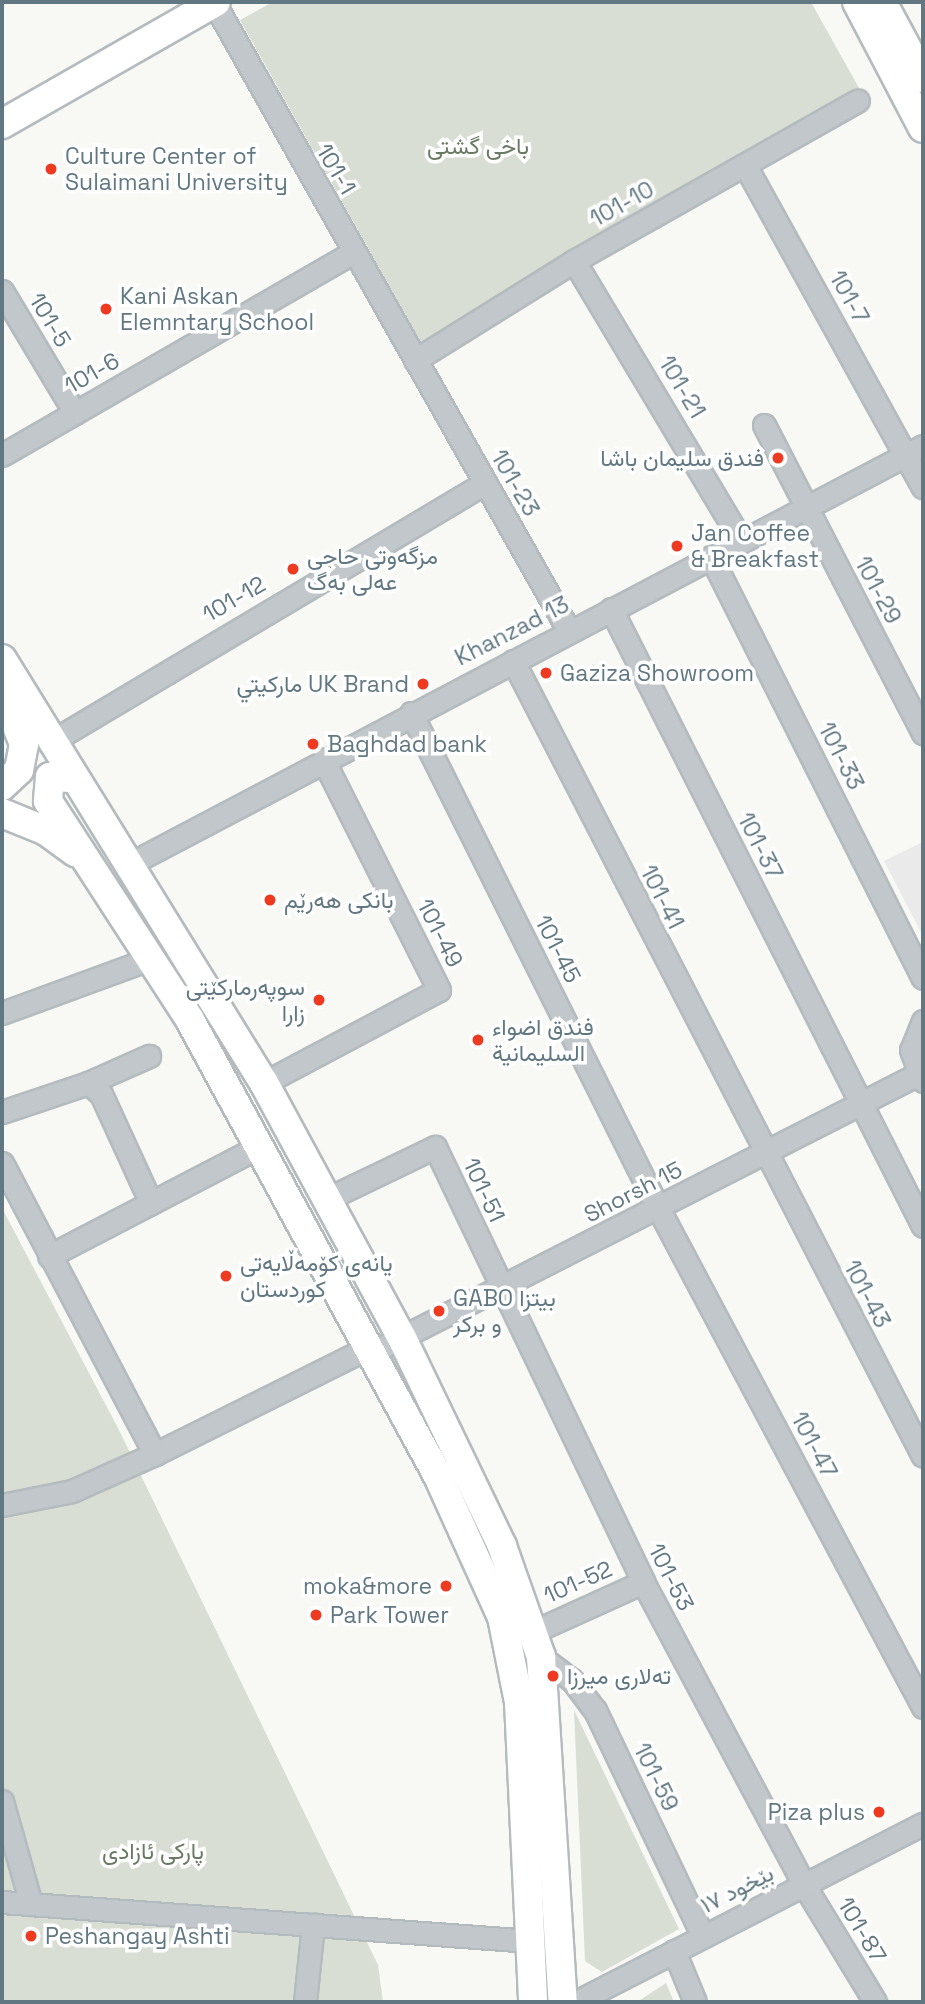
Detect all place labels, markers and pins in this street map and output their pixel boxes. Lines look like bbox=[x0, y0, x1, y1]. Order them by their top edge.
place label: Culture Center of Sulaimani University bbox=[65, 142, 288, 196]
marker: Culture Center of Sulaimani University bbox=[43, 161, 59, 177]
place label: Kani Askan Elemntary School bbox=[120, 282, 314, 336]
marker: Kani Askan Elemntary School bbox=[98, 301, 114, 317]
place label: فندق سليمان باشا bbox=[600, 444, 764, 472]
marker: فندق سليمان باشا bbox=[770, 450, 786, 466]
place label: Jan Coffee & Breakfast bbox=[691, 519, 819, 573]
marker: Jan Coffee & Breakfast bbox=[669, 538, 685, 554]
place label: مزگەوتی حاجی عەلی بەگ bbox=[307, 542, 438, 596]
marker: مزگەوتی حاجی عەلی بەگ bbox=[285, 561, 301, 577]
place label: Gaziza Showroom bbox=[560, 659, 754, 687]
marker: Gaziza Showroom bbox=[538, 665, 554, 681]
place label: مارکيتي UK Brand bbox=[236, 670, 409, 698]
marker: مارکيتي UK Brand bbox=[415, 676, 431, 692]
place label: Baghdad bank bbox=[327, 730, 487, 758]
marker: Baghdad bank bbox=[305, 736, 321, 752]
place label: بانکی هەرێم bbox=[284, 886, 393, 914]
marker: بانکی هەرێم bbox=[262, 892, 278, 908]
place label: سوپەرمارکێتی زارا bbox=[186, 973, 305, 1027]
marker: سوپەرمارکێتی زارا bbox=[311, 992, 327, 1008]
place label: فندق اضواء السليمانية bbox=[492, 1013, 594, 1067]
marker: فندق اضواء السليمانية bbox=[470, 1032, 486, 1048]
place label: یانەی کۆمەڵایەتی کوردستان bbox=[240, 1249, 393, 1303]
marker: یانەی کۆمەڵایەتی کوردستان bbox=[218, 1268, 234, 1284]
place label: GABO بيتزا و بركر bbox=[453, 1284, 556, 1338]
marker: GABO بيتزا و بركر bbox=[431, 1303, 447, 1319]
place label: moka&more bbox=[303, 1572, 432, 1600]
marker: moka&more bbox=[438, 1578, 454, 1594]
place label: Park Tower bbox=[330, 1601, 449, 1629]
marker: Park Tower bbox=[308, 1607, 324, 1623]
place label: تەلاری میرزا bbox=[567, 1662, 671, 1690]
marker: تەلاری میرزا bbox=[545, 1668, 561, 1684]
place label: Piza plus bbox=[768, 1798, 865, 1826]
marker: Piza plus bbox=[871, 1804, 887, 1820]
place label: Peshangay Ashti bbox=[45, 1922, 230, 1950]
marker: Peshangay Ashti bbox=[23, 1928, 39, 1944]

